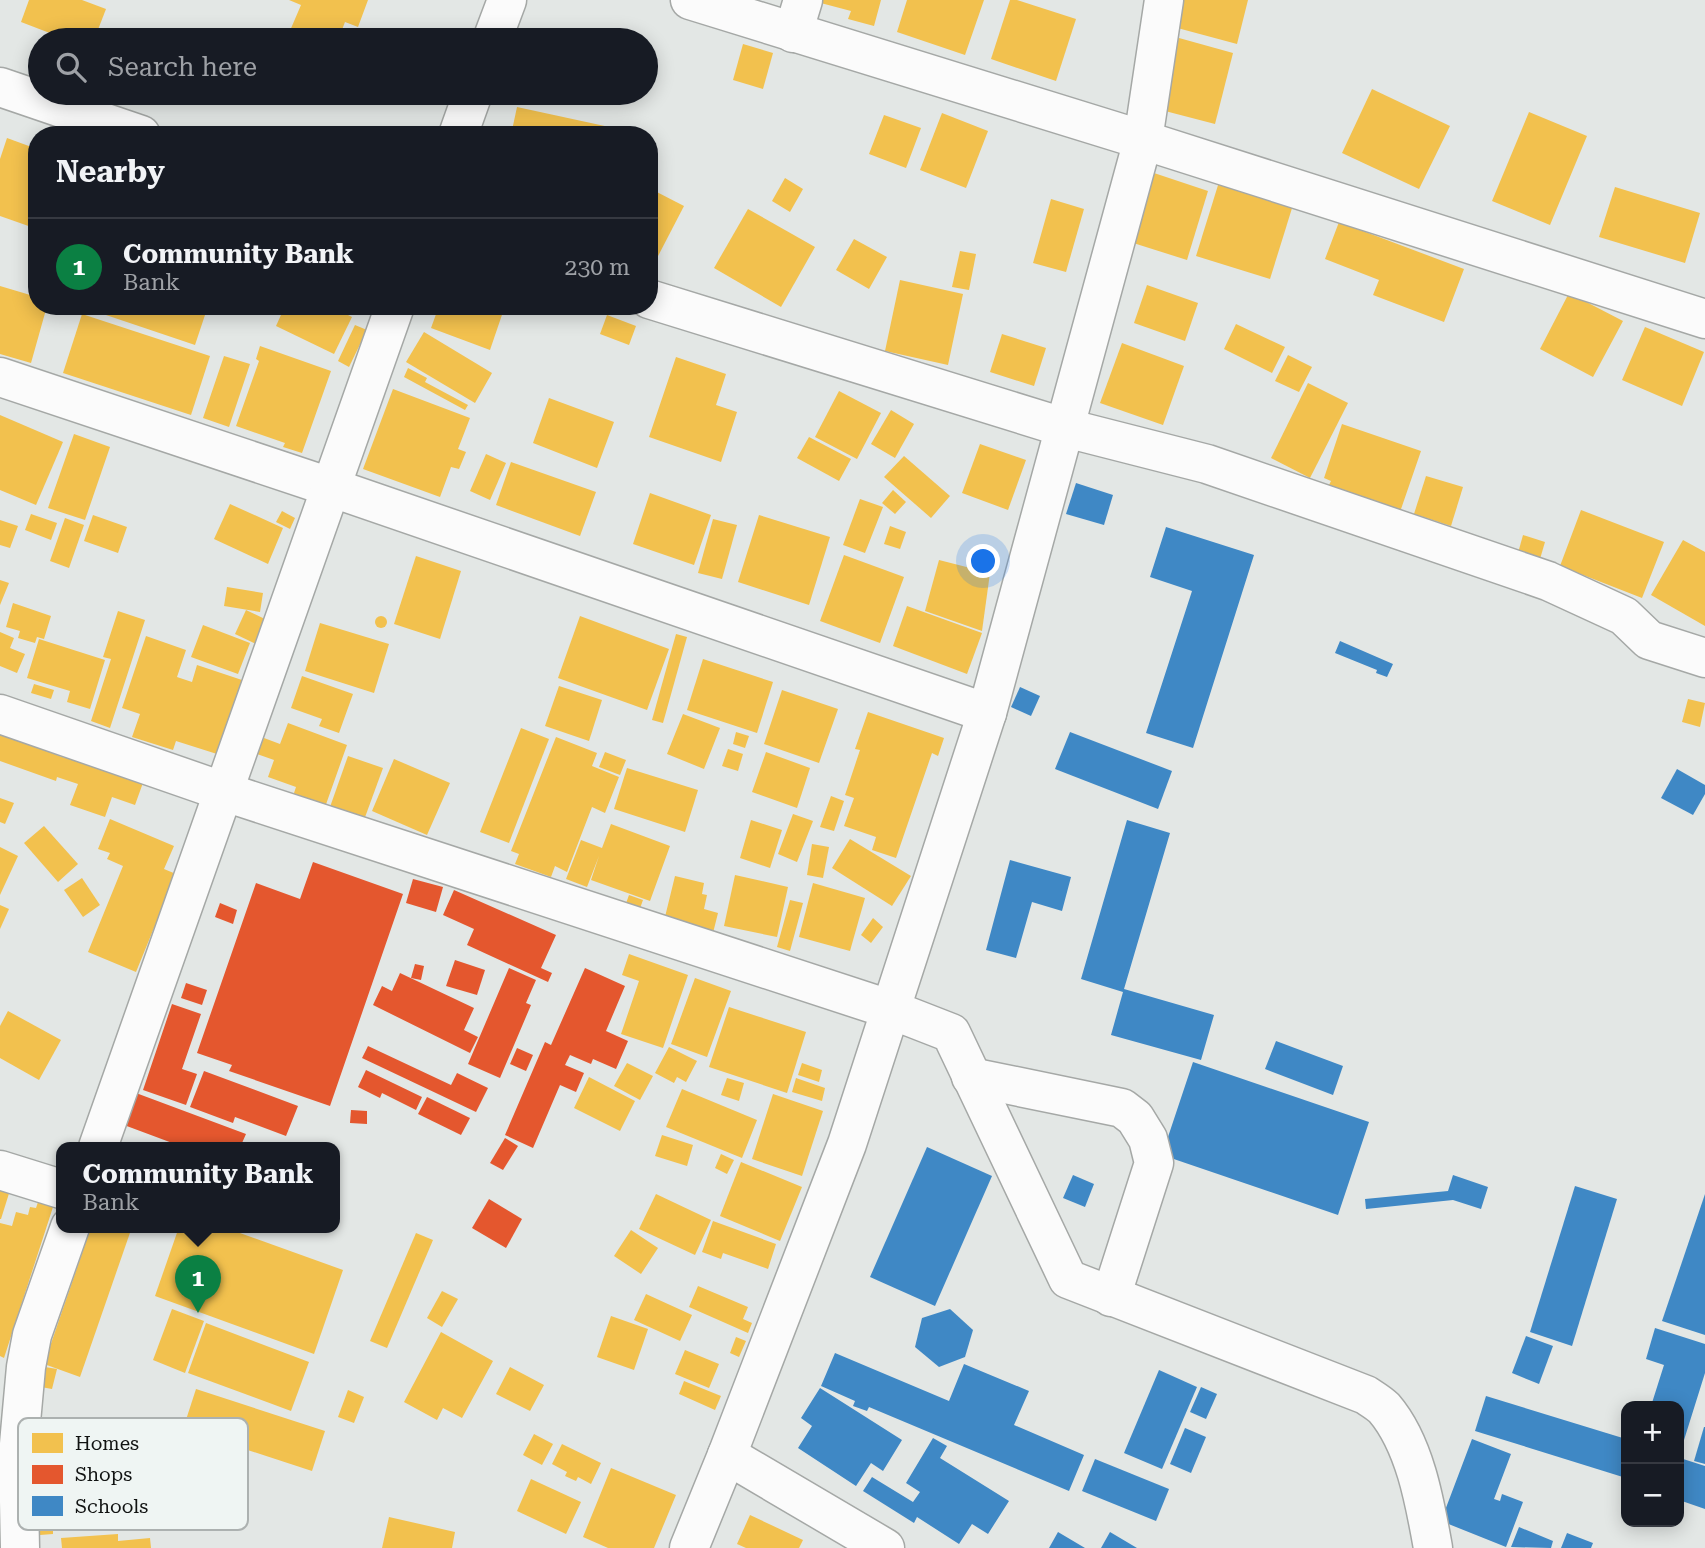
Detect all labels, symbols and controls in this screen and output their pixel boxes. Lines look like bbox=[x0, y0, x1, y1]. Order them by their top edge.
search box bbox=[28, 28, 658, 105]
icon: search bbox=[52, 48, 90, 86]
text: Search here bbox=[108, 52, 257, 82]
text: Nearby bbox=[56, 154, 165, 189]
text: Community Bank bbox=[123, 239, 354, 269]
text: 1 bbox=[73, 254, 85, 281]
text: 230 m bbox=[565, 254, 630, 281]
text: Bank bbox=[123, 269, 180, 296]
your location bbox=[966, 544, 1000, 578]
popup bbox=[56, 1142, 340, 1233]
text: Community Bank bbox=[83, 1159, 313, 1189]
text: Bank bbox=[83, 1189, 139, 1216]
pin: 1 bbox=[175, 1255, 221, 1313]
map controls bbox=[1621, 1401, 1684, 1527]
button: + bbox=[1621, 1401, 1684, 1464]
legend bbox=[18, 1418, 248, 1530]
text: Homes bbox=[75, 1432, 139, 1455]
text: Shops bbox=[75, 1463, 132, 1486]
button: − bbox=[1621, 1464, 1684, 1527]
text: Schools bbox=[75, 1495, 148, 1518]

